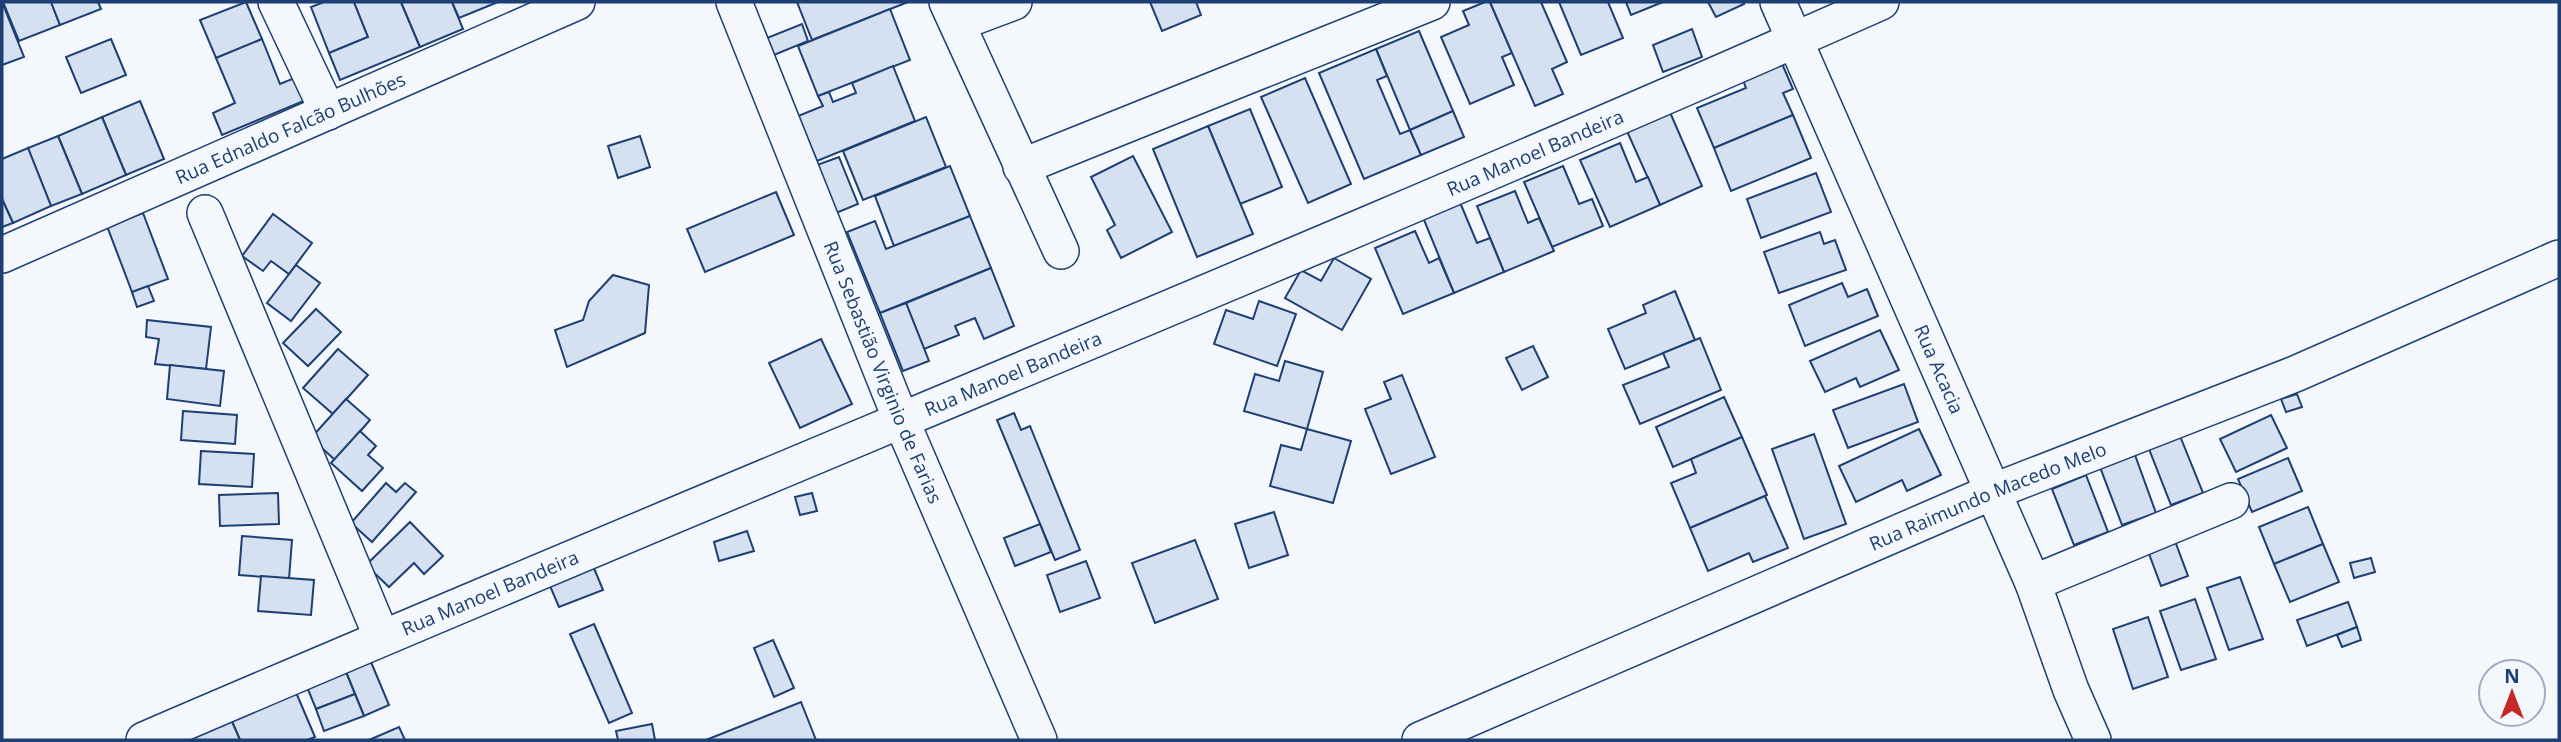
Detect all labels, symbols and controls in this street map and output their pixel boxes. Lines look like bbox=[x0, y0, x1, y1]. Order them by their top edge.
street label: Rua Ednaldo Falcão Bulhões bbox=[171, 66, 409, 190]
street label: Rua Manoel Bandeira bbox=[1443, 103, 1628, 202]
street label: Rua Sebastião Virginio de Farias bbox=[818, 237, 948, 507]
street label: Rua Acacia bbox=[1908, 320, 1970, 418]
street label: Rua Manoel Bandeira bbox=[920, 325, 1106, 422]
street label: Rua Raimundo Macedo Melo bbox=[1865, 436, 2110, 557]
street label: Rua Manoel Bandeira bbox=[397, 544, 583, 642]
north arrow bbox=[2477, 658, 2547, 728]
text: N bbox=[2504, 663, 2520, 689]

